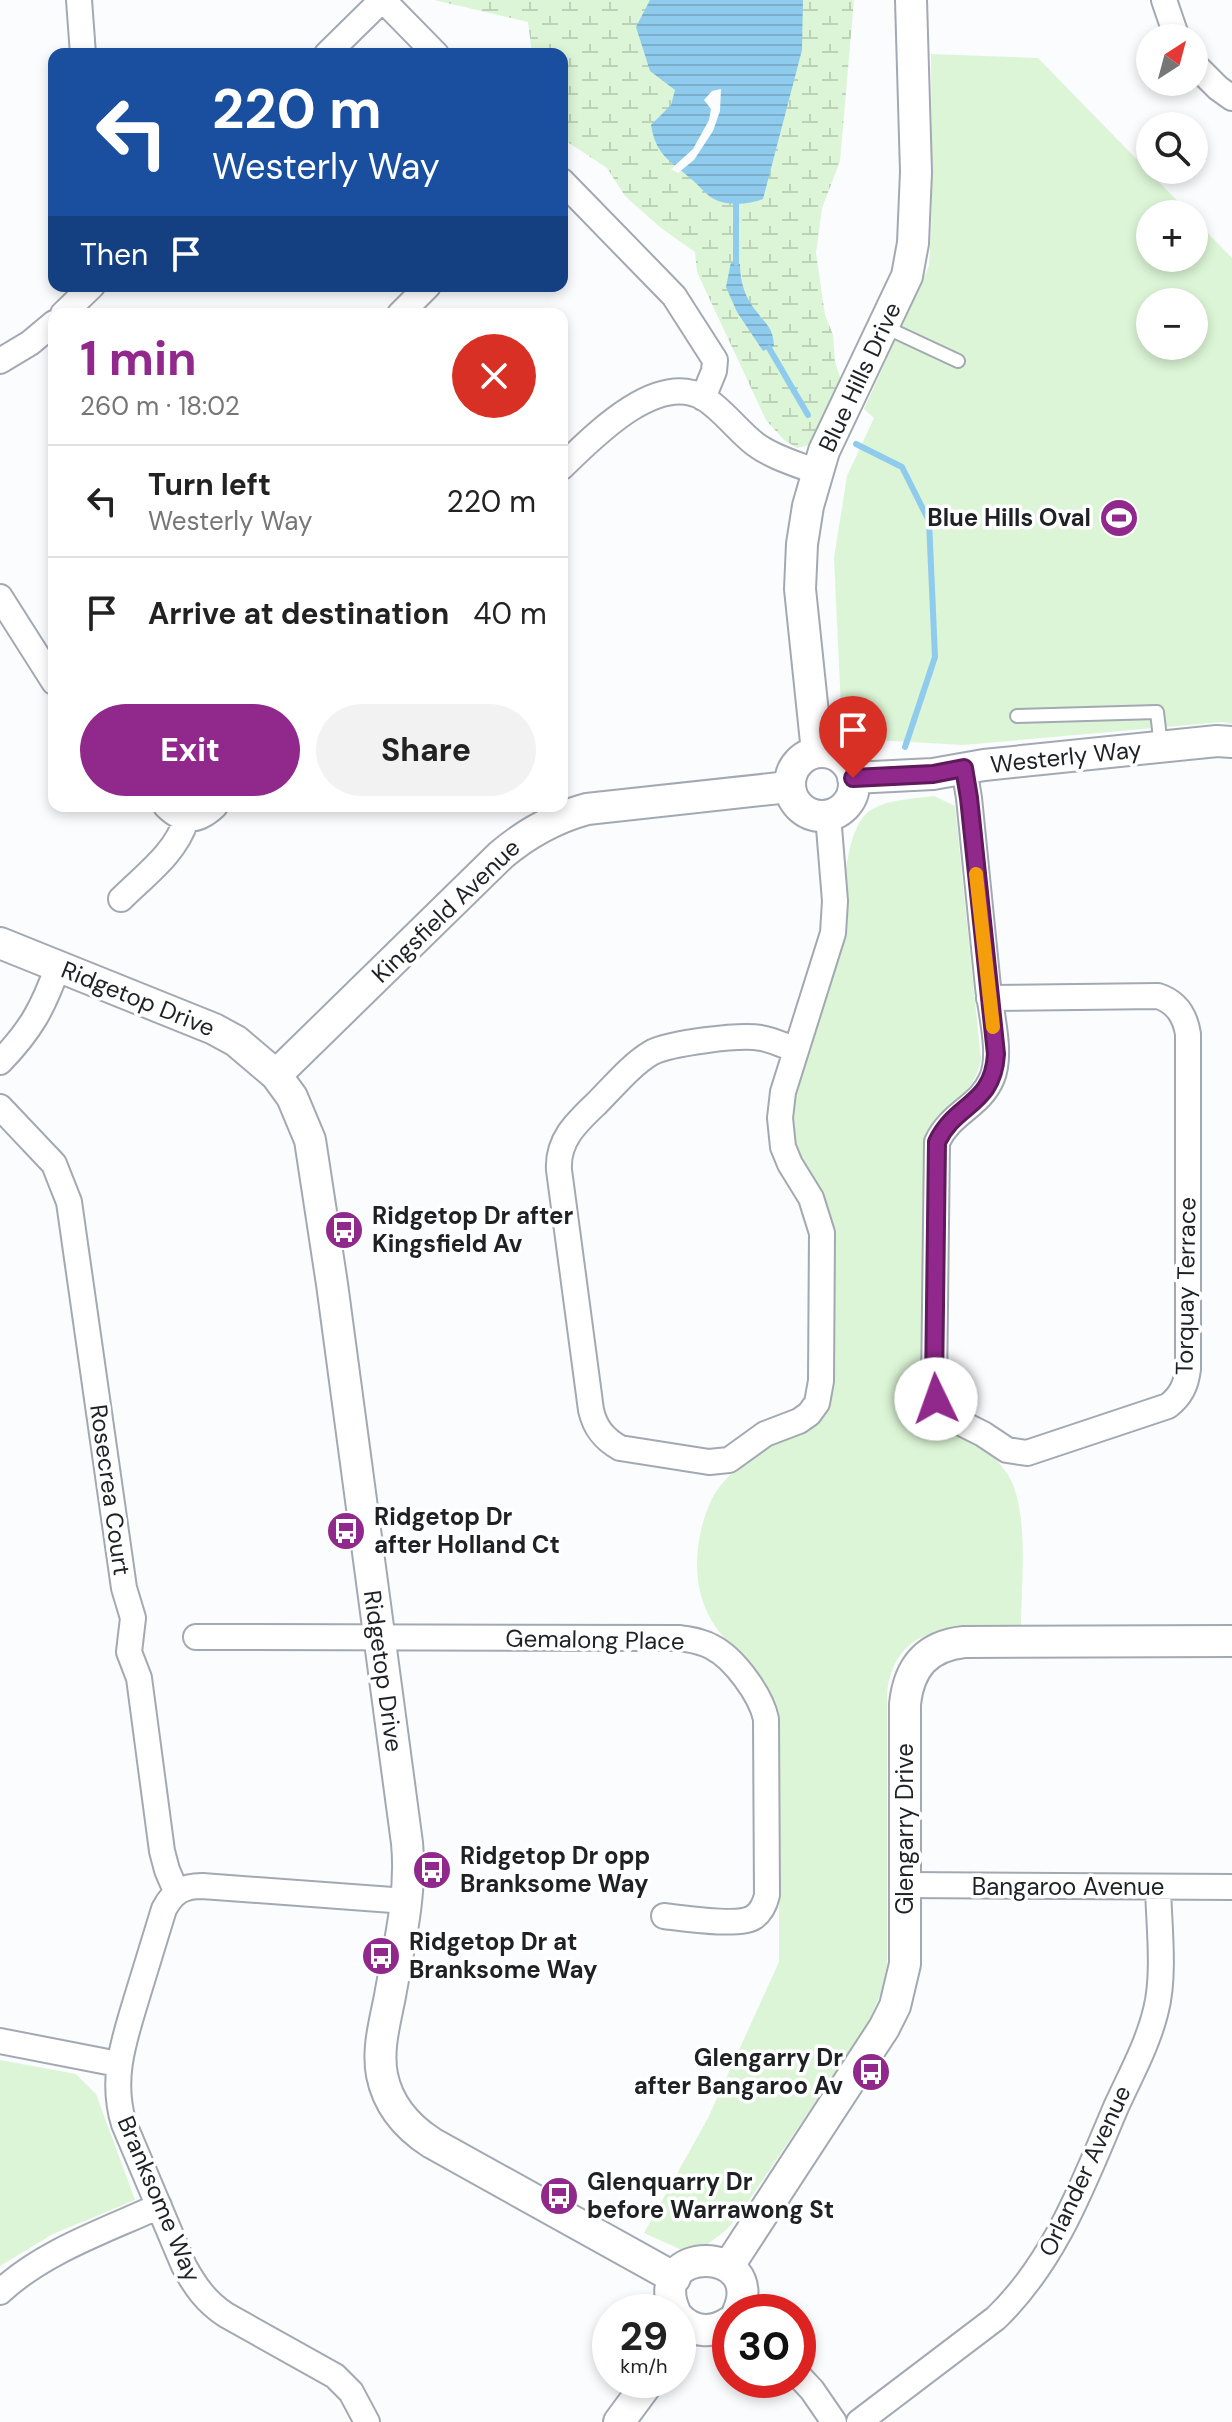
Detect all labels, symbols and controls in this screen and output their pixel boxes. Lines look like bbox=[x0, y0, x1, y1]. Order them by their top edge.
north arrow bbox=[1136, 24, 1208, 96]
map controls bbox=[1136, 24, 1208, 360]
text: 220 m bbox=[212, 72, 382, 145]
icon: left bbox=[80, 80, 184, 184]
button: search bbox=[1136, 112, 1208, 184]
text: Westerly Way bbox=[212, 143, 440, 190]
button: + bbox=[1136, 200, 1208, 272]
icon: arrive bbox=[164, 232, 208, 276]
text: Then bbox=[80, 235, 148, 274]
button: − bbox=[1136, 288, 1208, 360]
street label: Blue Hills Drive bbox=[811, 297, 908, 457]
text: 1 min bbox=[80, 327, 197, 390]
button: close bbox=[452, 334, 536, 418]
text: 260 m · 18:02 bbox=[80, 389, 240, 423]
text: Turn left bbox=[148, 465, 271, 504]
icon: left bbox=[80, 479, 124, 523]
text: 220 m bbox=[447, 482, 536, 521]
sports icon: Blue Hills Oval bbox=[1098, 497, 1140, 539]
place label: Blue Hills Oval bbox=[927, 502, 1091, 533]
text: Westerly Way bbox=[148, 504, 313, 538]
icon: arrive bbox=[80, 591, 124, 635]
text: Arrive at destination bbox=[148, 594, 449, 633]
text: 40 m bbox=[473, 594, 547, 633]
pin bbox=[819, 696, 887, 778]
button: Exit bbox=[80, 704, 300, 796]
button: Share bbox=[316, 704, 536, 796]
icon: arrive bbox=[831, 708, 875, 752]
street label: Westerly Way bbox=[989, 733, 1143, 780]
street label: Kingsfield Avenue bbox=[365, 832, 526, 989]
street label: Ridgetop Drive bbox=[57, 954, 219, 1043]
street label: Torquay Terrace bbox=[1168, 1197, 1203, 1375]
place label: Ridgetop Dr after Kingsfield Av bbox=[372, 1200, 574, 1259]
bus stop icon: Ridgetop Dr after Kingsfield Av bbox=[323, 1209, 365, 1251]
position arrow bbox=[894, 1357, 978, 1441]
street label: Rosecrea Court bbox=[83, 1403, 138, 1577]
place label: Ridgetop Dr after Holland Ct bbox=[374, 1501, 560, 1560]
bus stop icon: Ridgetop Dr after Holland Ct bbox=[325, 1510, 367, 1552]
street label: Ridgetop Drive bbox=[357, 1588, 410, 1754]
street label: Gemalong Place bbox=[505, 1622, 685, 1657]
street label: Glengarry Drive bbox=[889, 1743, 920, 1915]
place label: Ridgetop Dr opp Branksome Way bbox=[460, 1840, 650, 1899]
bus stop icon: Ridgetop Dr opp Branksome Way bbox=[411, 1849, 453, 1891]
street label: Bangaroo Avenue bbox=[972, 1871, 1164, 1902]
place label: Ridgetop Dr at Branksome Way bbox=[409, 1926, 598, 1985]
bus stop icon: Ridgetop Dr at Branksome Way bbox=[360, 1935, 402, 1977]
place label: Glengarry Dr after Bangaroo Av bbox=[634, 2042, 843, 2101]
bus stop icon: Glengarry Dr after Bangaroo Av bbox=[850, 2051, 892, 2093]
street label: Orlander Avenue bbox=[1031, 2080, 1138, 2261]
street label: Branksome Way bbox=[111, 2111, 208, 2286]
place label: Glenquarry Dr before Warrawong St bbox=[587, 2166, 834, 2225]
bus stop icon: Glenquarry Dr before Warrawong St bbox=[538, 2175, 580, 2217]
speed limit sign: 30 bbox=[712, 2294, 816, 2398]
text: 29 bbox=[620, 2310, 668, 2362]
text: km/h bbox=[620, 2353, 668, 2379]

